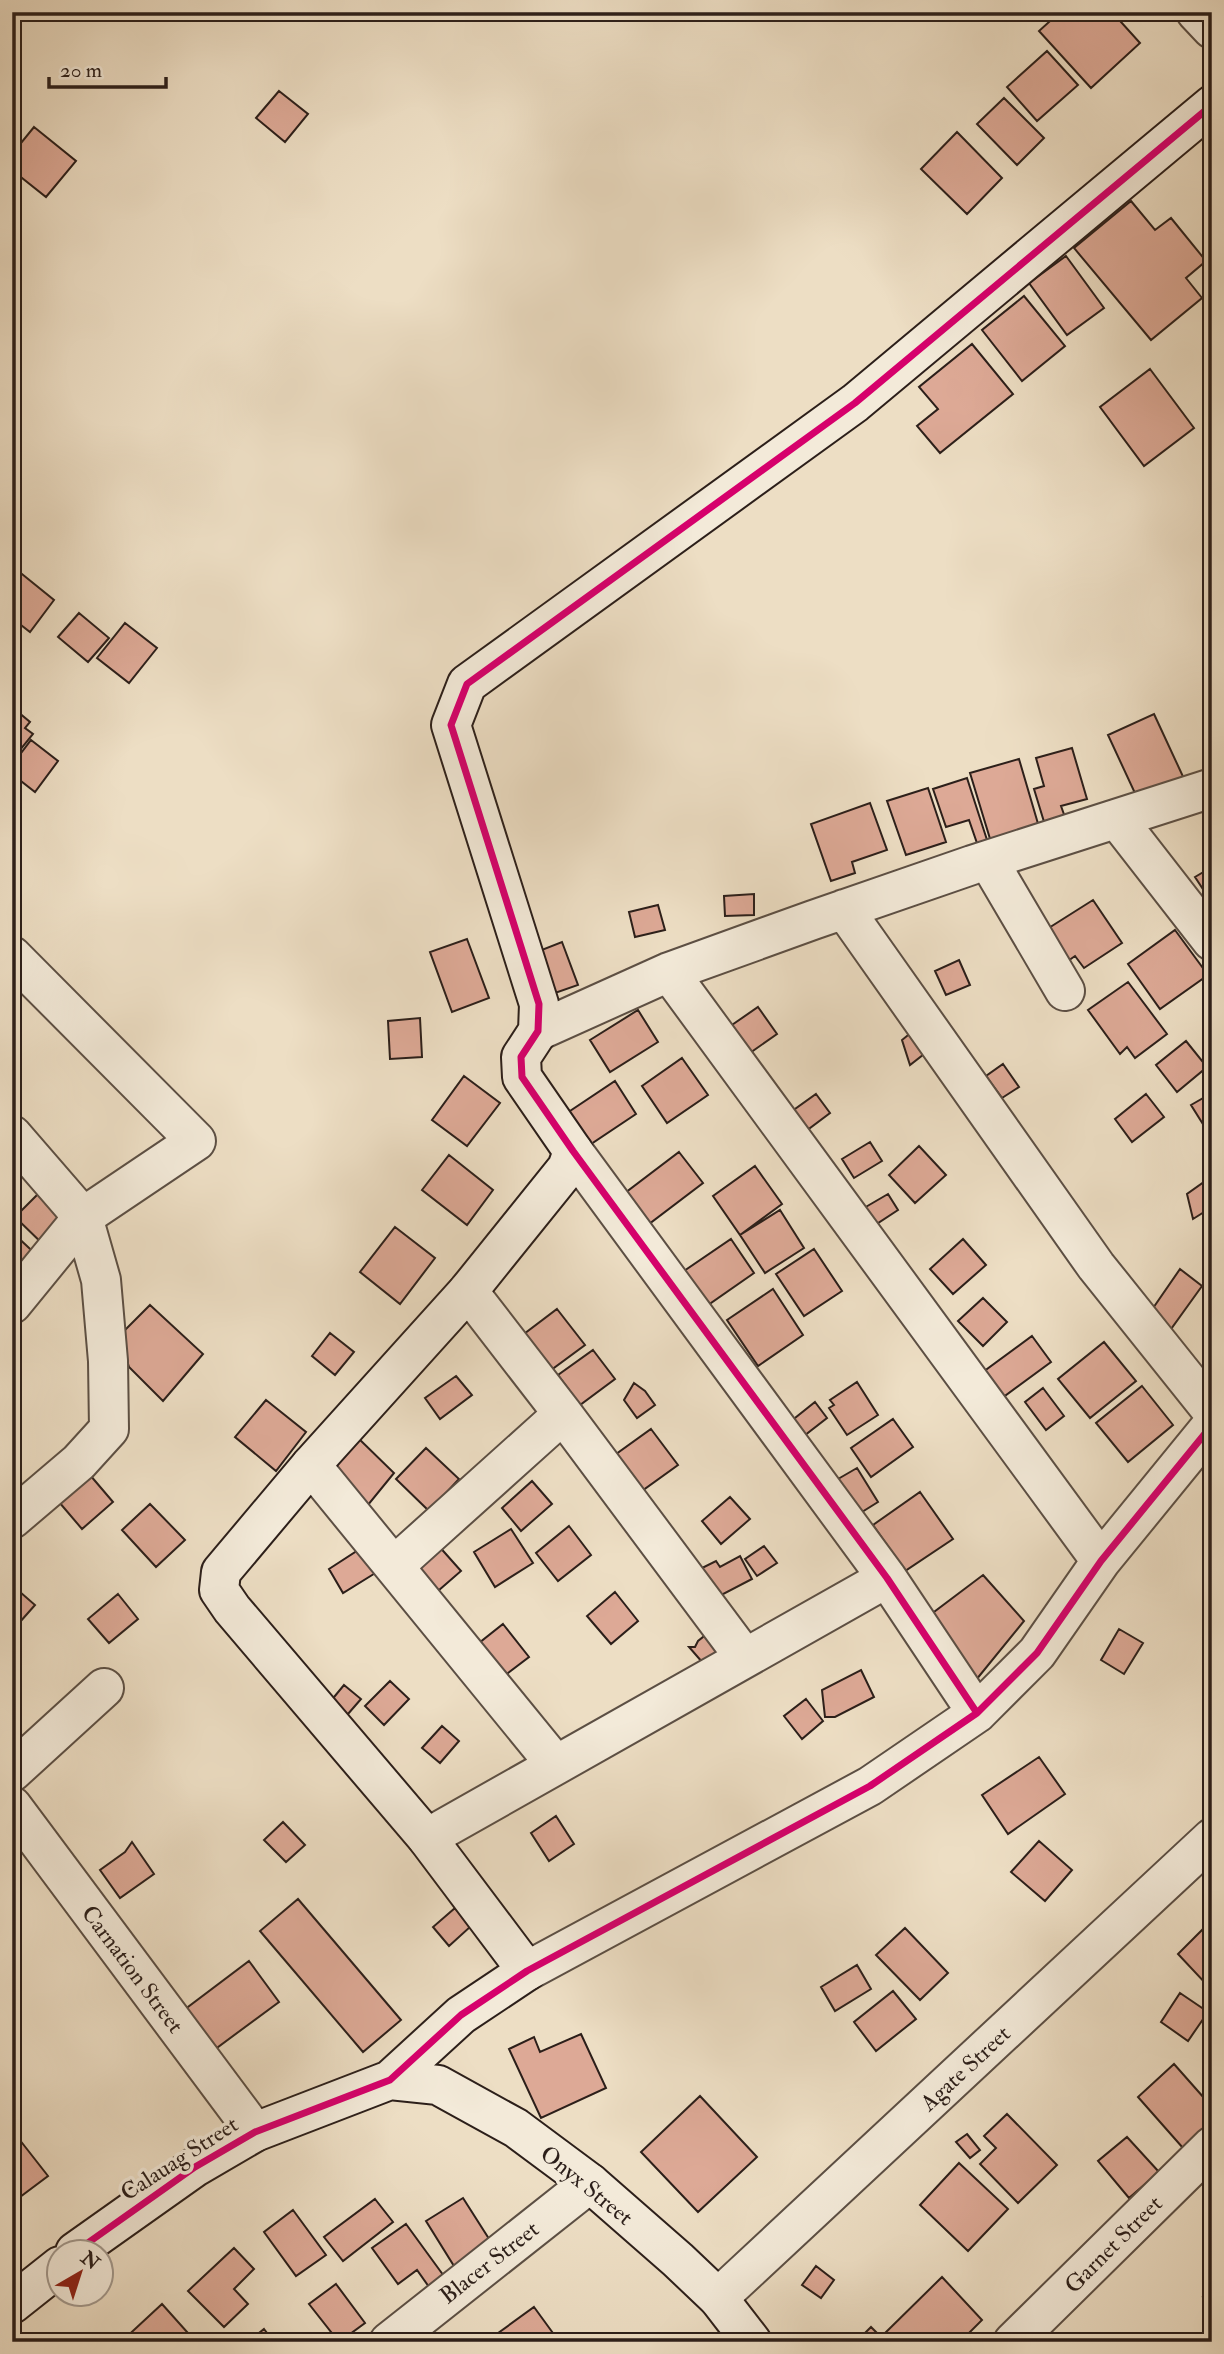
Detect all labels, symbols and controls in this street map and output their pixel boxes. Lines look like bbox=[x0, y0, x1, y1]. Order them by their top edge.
scale bar bbox=[49, 46, 166, 90]
text: 20 m bbox=[60, 57, 102, 84]
street label: Carnation Street bbox=[75, 1900, 190, 2039]
street label: Agate Street bbox=[913, 2019, 1016, 2118]
street label: Calauag Street bbox=[115, 2110, 244, 2207]
street label: Onyx Street bbox=[534, 2139, 639, 2232]
street label: Garnet Street bbox=[1058, 2189, 1168, 2299]
street label: Blacer Street bbox=[434, 2215, 545, 2310]
north arrow bbox=[46, 2238, 116, 2308]
text: N bbox=[75, 2245, 105, 2276]

